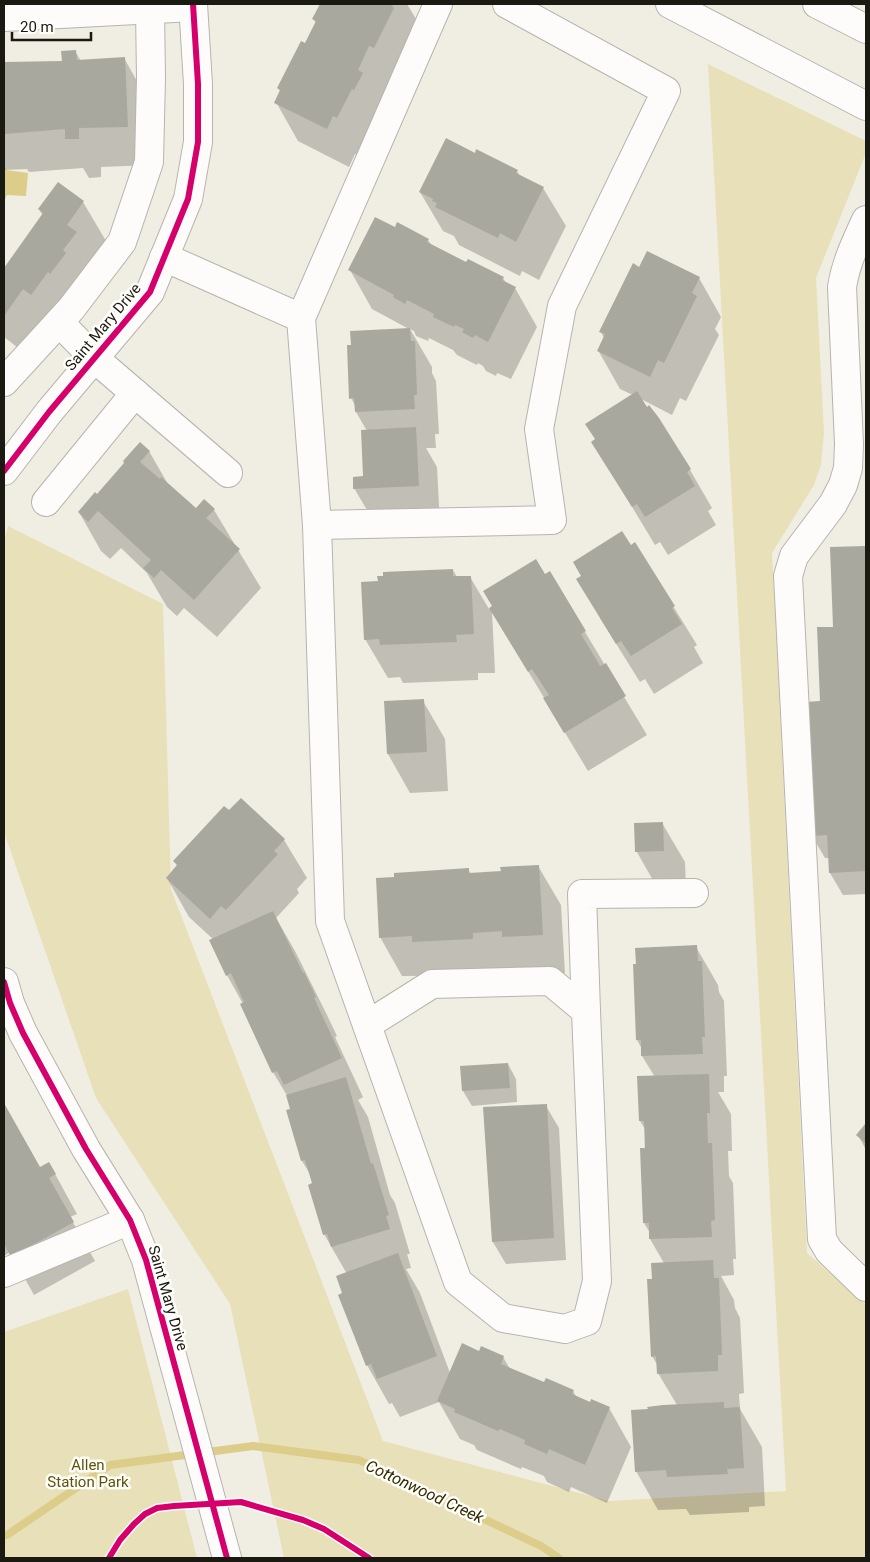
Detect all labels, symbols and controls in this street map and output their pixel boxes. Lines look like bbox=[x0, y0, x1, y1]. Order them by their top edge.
scale bar bbox=[12, 10, 91, 42]
text: 20 m bbox=[20, 18, 54, 36]
street label: Saint Mary Drive bbox=[61, 280, 145, 374]
street label: Saint Mary Drive bbox=[144, 1243, 192, 1353]
park label: Allen Station Park bbox=[47, 1456, 129, 1491]
water label: Cottonwood Creek bbox=[363, 1456, 488, 1528]

